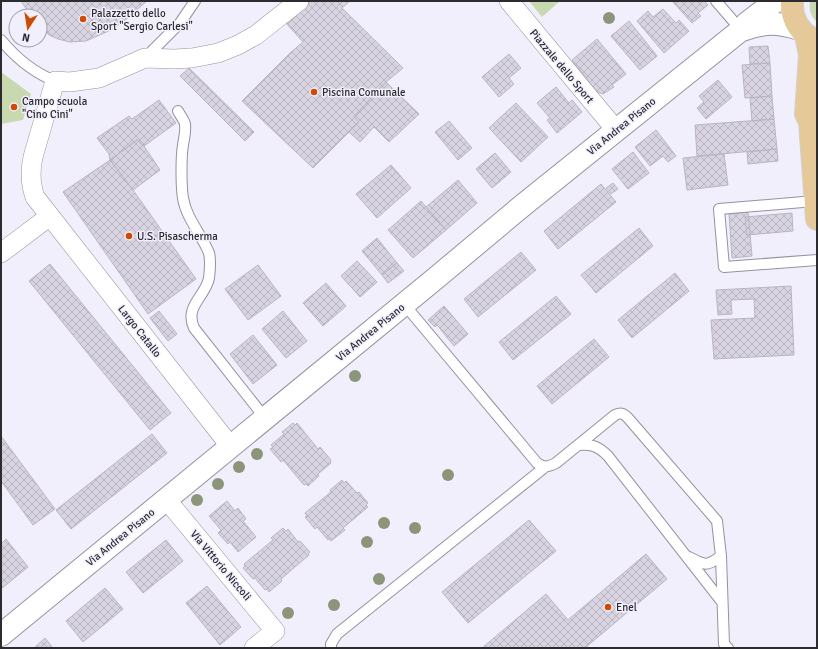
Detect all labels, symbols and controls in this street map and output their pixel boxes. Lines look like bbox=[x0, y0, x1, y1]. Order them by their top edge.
place label: Palazzetto dello Sport "Sergio Carlesi" bbox=[91, 7, 193, 33]
north arrow bbox=[8, 8, 48, 48]
marker: Palazzetto dello Sport "Sergio Carlesi" bbox=[78, 14, 88, 24]
street label: Piazzale dello Sport bbox=[527, 27, 596, 106]
text: N bbox=[21, 30, 31, 44]
place label: Piscina Comunale bbox=[322, 86, 406, 99]
marker: Piscina Comunale bbox=[309, 87, 319, 97]
place label: Campo scuola "Cino Cini" bbox=[22, 95, 88, 121]
street label: Via Andrea Pisano bbox=[584, 95, 658, 158]
marker: Campo scuola "Cino Cini" bbox=[9, 102, 19, 112]
place label: U.S. Pisascherma bbox=[137, 230, 218, 243]
marker: U.S. Pisascherma bbox=[124, 231, 134, 241]
street label: Via Andrea Pisano bbox=[333, 301, 407, 364]
street label: Largo Catallo bbox=[115, 303, 164, 360]
street label: Via Andrea Pisano bbox=[83, 506, 157, 569]
street label: Via Vittorio Niccoli bbox=[187, 528, 254, 603]
place label: Enel bbox=[616, 601, 637, 614]
marker: Enel bbox=[603, 602, 613, 612]

